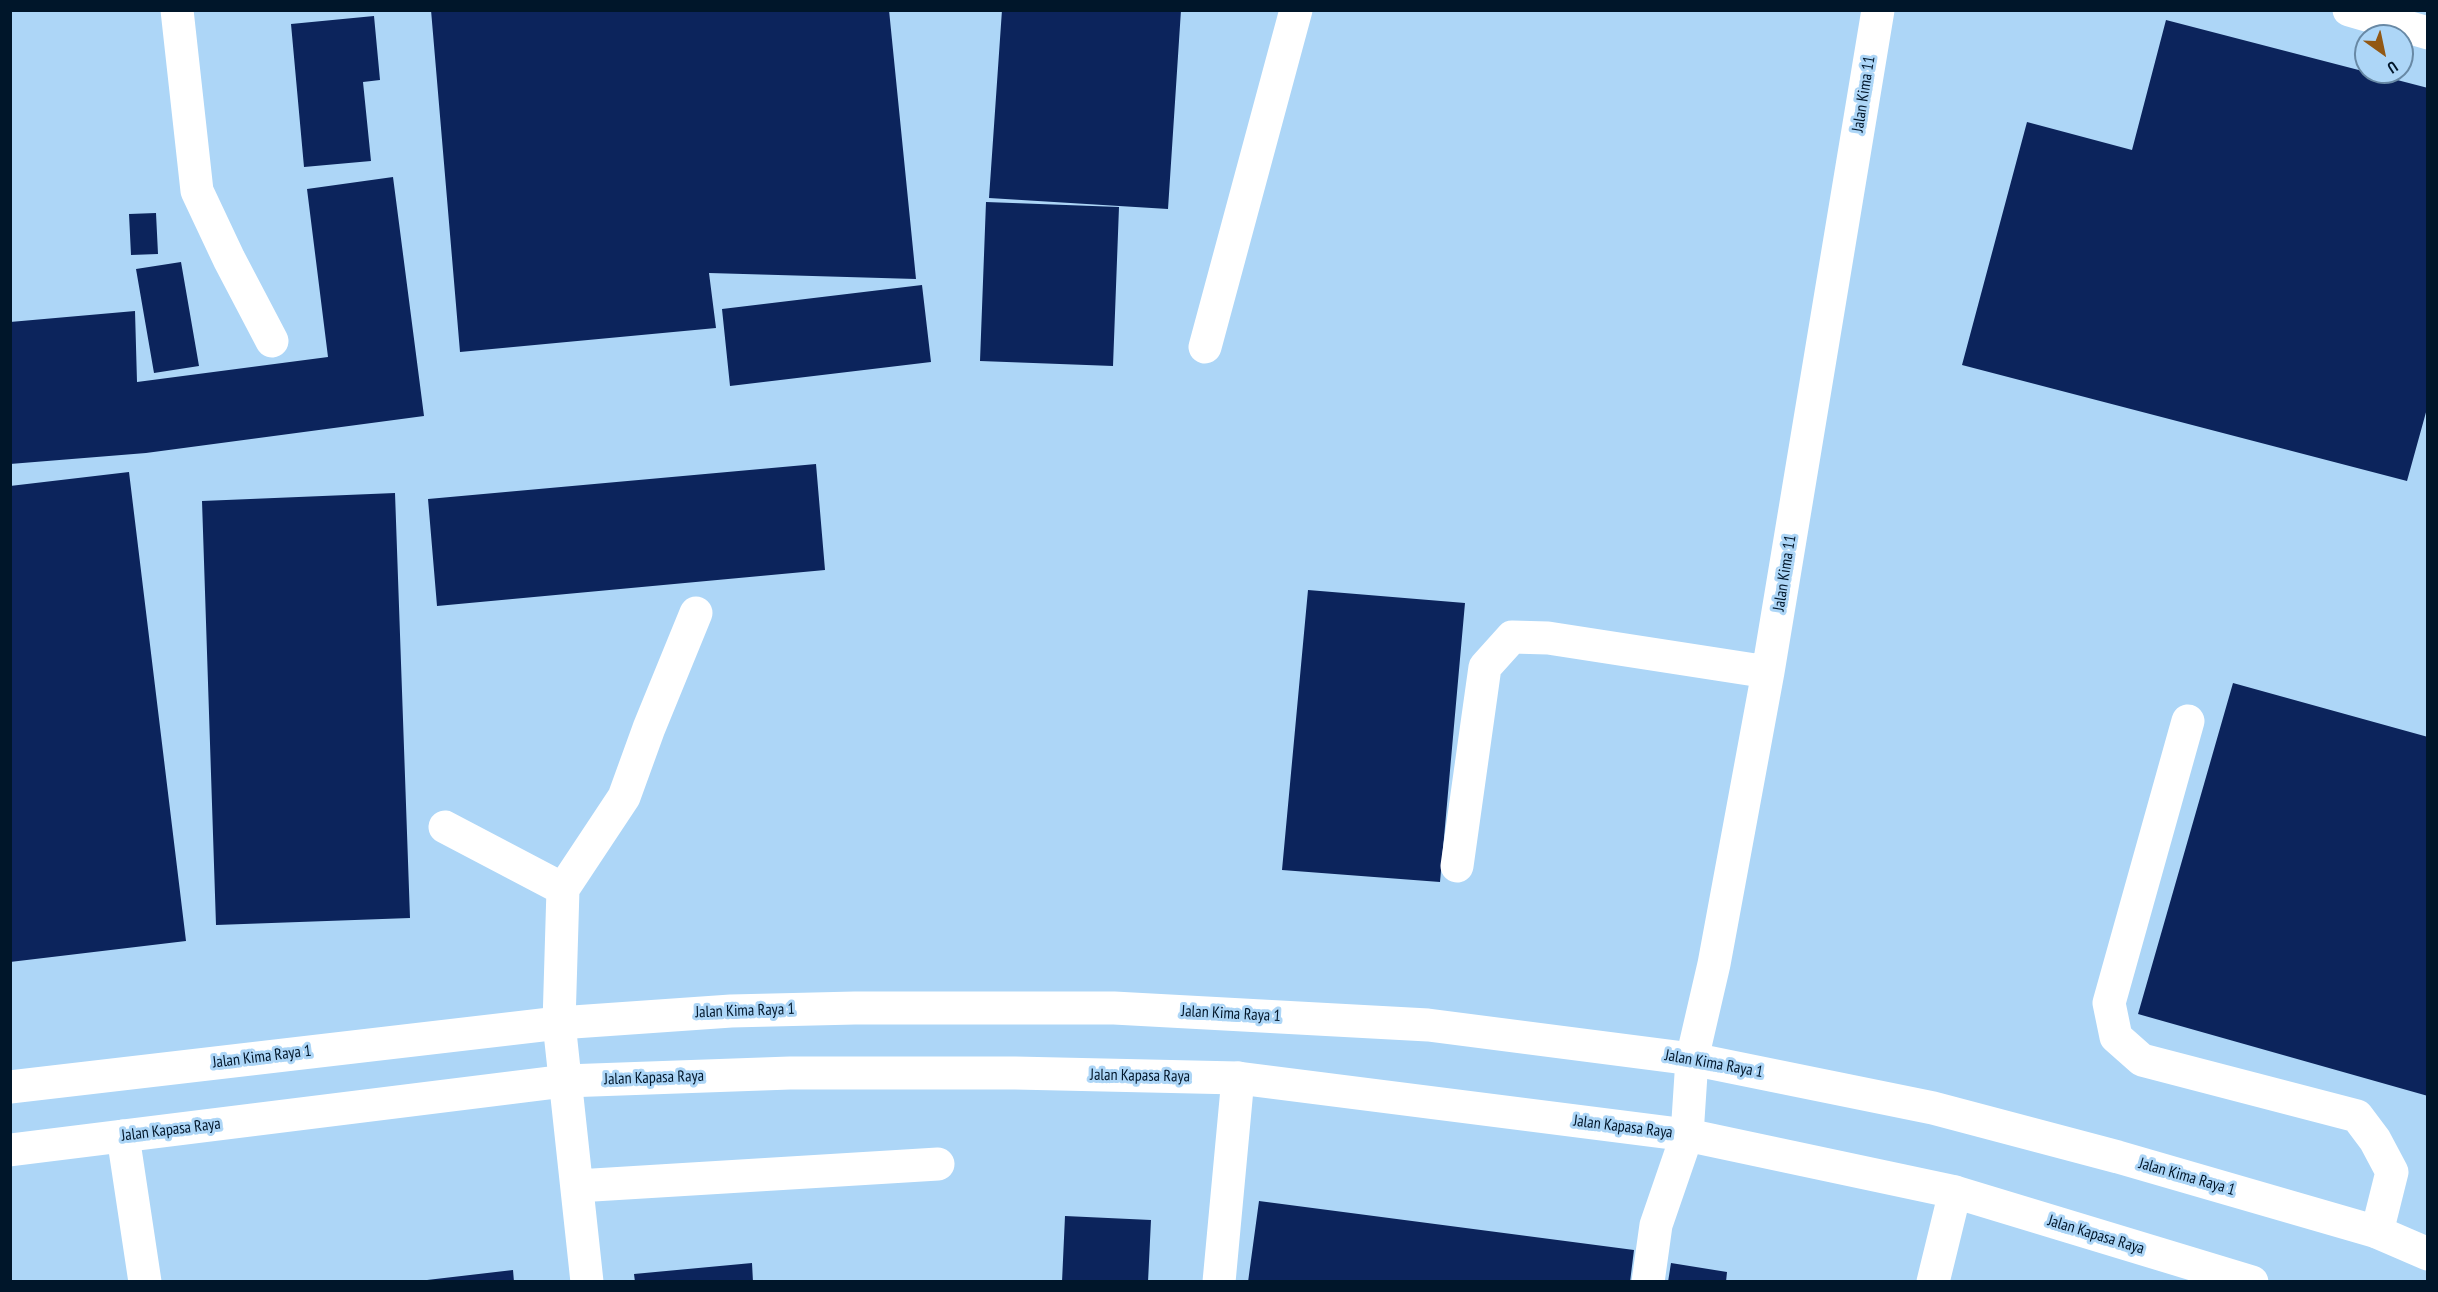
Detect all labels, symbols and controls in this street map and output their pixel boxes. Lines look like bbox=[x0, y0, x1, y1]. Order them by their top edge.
north arrow bbox=[2354, 24, 2414, 84]
street label: Jalan Kima 11 bbox=[1849, 55, 1879, 133]
text: U bbox=[2384, 57, 2402, 78]
street label: Jalan Kima 11 bbox=[1770, 534, 1800, 612]
street label: Jalan Kima Raya 1 bbox=[695, 1000, 795, 1022]
street label: Jalan Kima Raya 1 bbox=[1181, 1002, 1281, 1026]
street label: Jalan Kima Raya 1 bbox=[211, 1041, 313, 1073]
street label: Jalan Kima Raya 1 bbox=[1663, 1046, 1765, 1082]
street label: Jalan Kapasa Raya bbox=[1090, 1066, 1190, 1086]
street label: Jalan Kapasa Raya bbox=[604, 1067, 704, 1089]
street label: Jalan Kapasa Raya bbox=[1572, 1111, 1674, 1143]
street label: Jalan Kapasa Raya bbox=[120, 1114, 222, 1146]
street label: Jalan Kima Raya 1 bbox=[2137, 1154, 2237, 1200]
street label: Jalan Kapasa Raya bbox=[2045, 1211, 2147, 1259]

